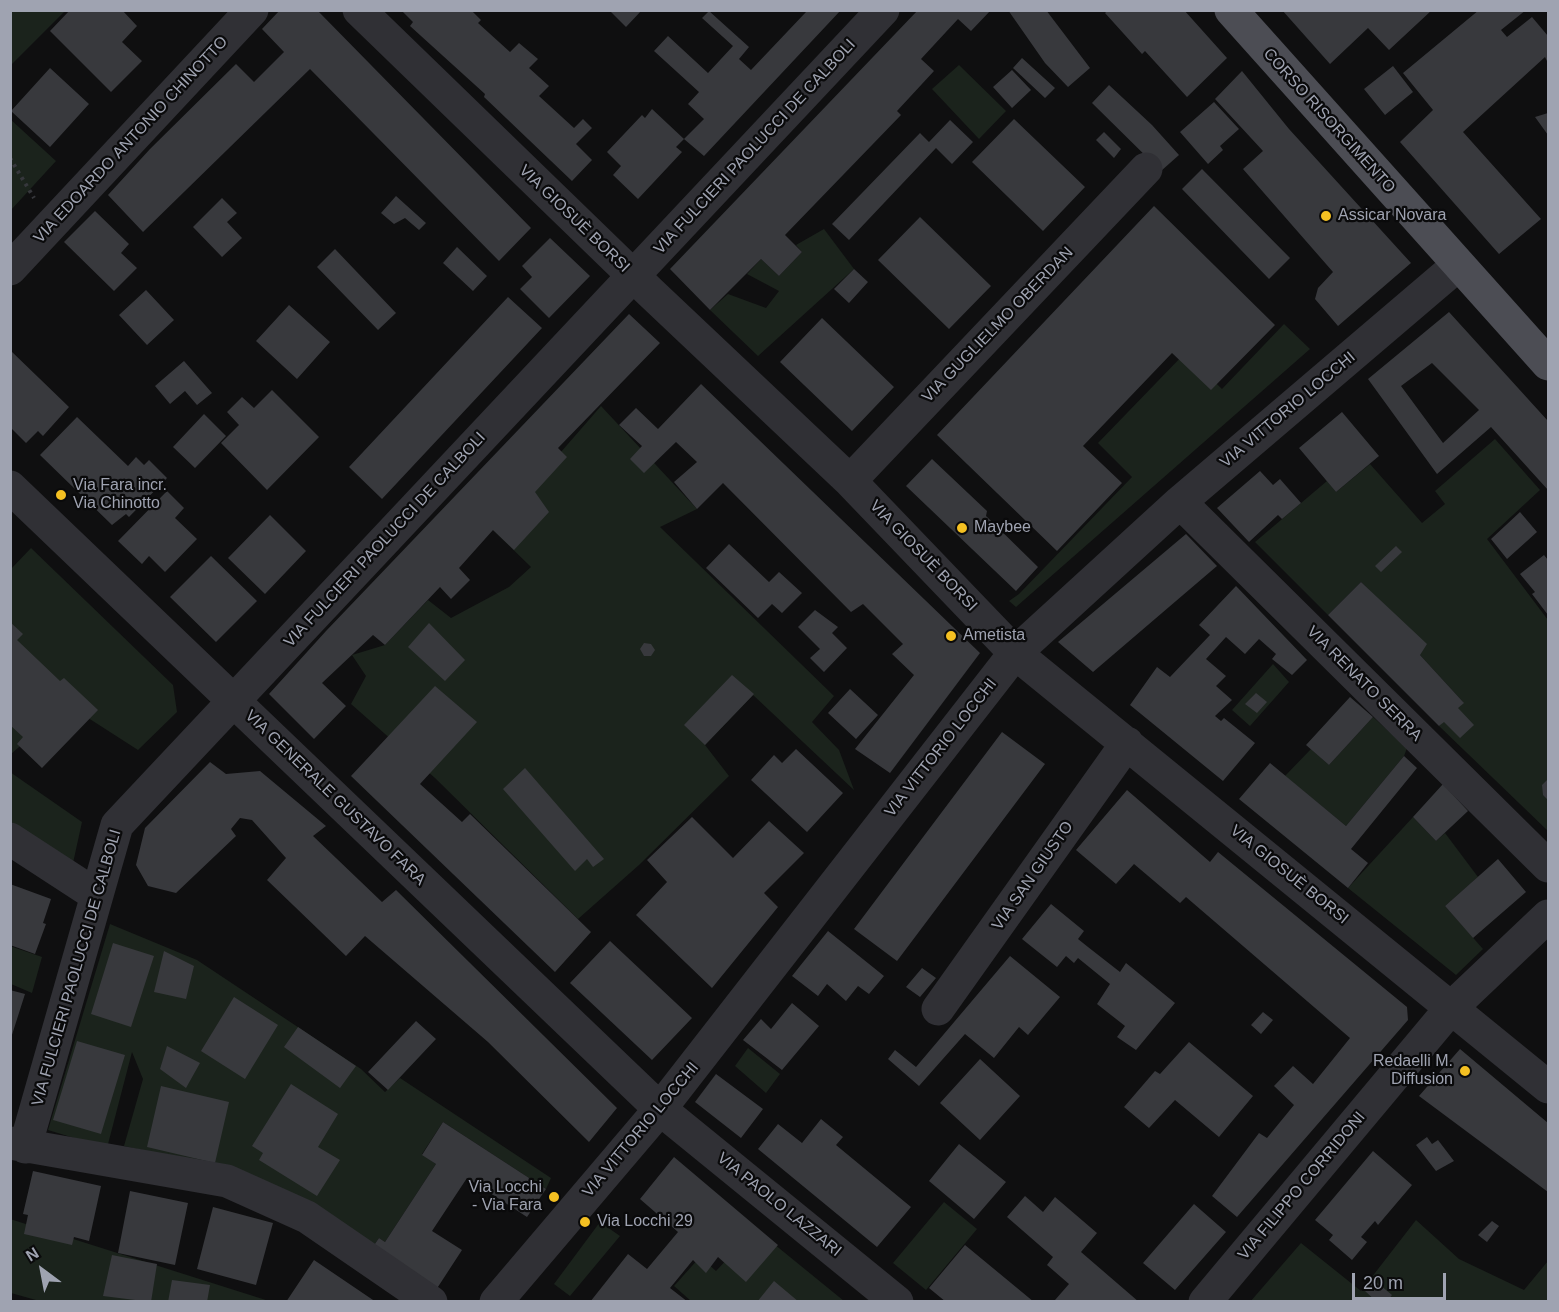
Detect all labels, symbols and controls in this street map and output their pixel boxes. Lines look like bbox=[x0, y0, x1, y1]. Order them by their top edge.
street label: VIA EDOARDO ANTONIO CHINOTTO bbox=[30, 33, 232, 247]
street label: VIA FULCIERI PAOLUCCI DE CALBOLI bbox=[650, 36, 860, 258]
street label: CORSO RISORGIMENTO bbox=[1259, 45, 1399, 197]
street label: VIA GIOSUÈ BORSI bbox=[515, 161, 633, 277]
place label: Assicar Novara bbox=[1338, 206, 1446, 226]
marker: Assicar Novara bbox=[1319, 209, 1333, 223]
street label: VIA GUGLIELMO OBERDAN bbox=[919, 243, 1077, 407]
street label: VIA VITTORIO LOCCHI bbox=[1217, 348, 1359, 472]
street label: VIA FULCIERI PAOLUCCI DE CALBOLI bbox=[280, 429, 490, 651]
place label: Via Fara incr. Via Chinotto bbox=[73, 476, 167, 514]
marker: Via Fara incr. Via Chinotto bbox=[54, 488, 68, 502]
street label: VIA GIOSUÈ BORSI bbox=[865, 497, 981, 615]
place label: Maybee bbox=[974, 518, 1031, 538]
marker: Maybee bbox=[955, 521, 969, 535]
street label: VIA RENATO SERRA bbox=[1302, 622, 1426, 746]
place label: Ametista bbox=[963, 626, 1025, 646]
marker: Ametista bbox=[944, 629, 958, 643]
street label: VIA VITTORIO LOCCHI bbox=[881, 675, 1001, 821]
street label: VIA GENERALE GUSTAVO FARA bbox=[241, 706, 429, 890]
street label: VIA SAN GIUSTO bbox=[988, 818, 1078, 934]
street label: VIA GIOSUÈ BORSI bbox=[1226, 821, 1352, 929]
street label: VIA FULCIERI PAOLUCCI DE CALBOLI bbox=[28, 827, 126, 1109]
place label: Redaelli M. Diffusion bbox=[1373, 1052, 1453, 1090]
street label: VIA VITTORIO LOCCHI bbox=[579, 1059, 703, 1201]
marker: Redaelli M. Diffusion bbox=[1458, 1064, 1472, 1078]
street label: VIA FILIPPO CORRIDONI bbox=[1234, 1108, 1370, 1264]
street label: VIA PAOLO LAZZARI bbox=[713, 1149, 845, 1261]
place label: Via Locchi - Via Fara bbox=[468, 1178, 542, 1216]
marker: Via Locchi - Via Fara bbox=[547, 1190, 561, 1204]
place label: Via Locchi 29 bbox=[597, 1212, 693, 1232]
marker: Via Locchi 29 bbox=[578, 1215, 592, 1229]
north arrow bbox=[12, 1240, 72, 1300]
text: N bbox=[23, 1244, 42, 1265]
scale bar bbox=[1355, 1261, 1450, 1299]
text: 20 m bbox=[1363, 1273, 1403, 1293]

